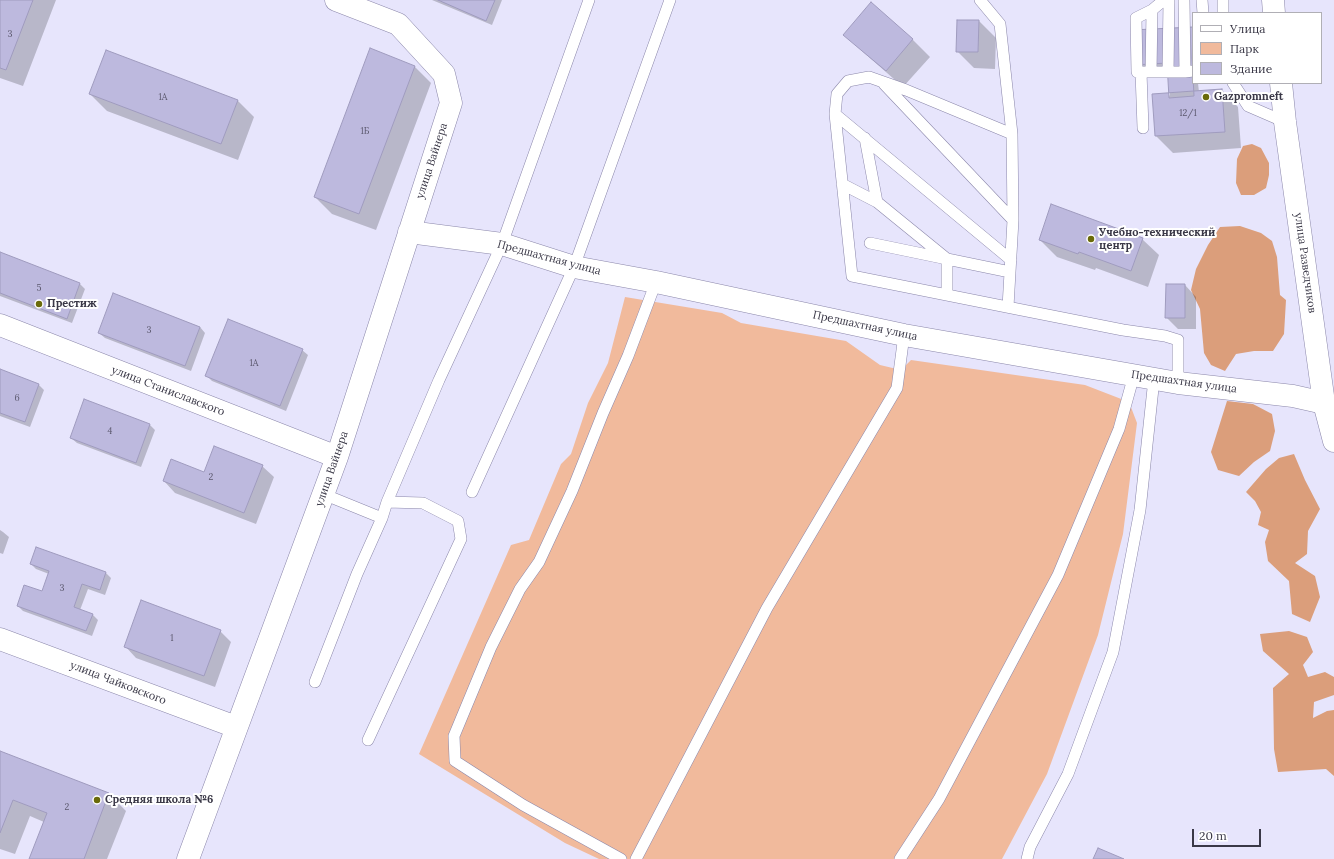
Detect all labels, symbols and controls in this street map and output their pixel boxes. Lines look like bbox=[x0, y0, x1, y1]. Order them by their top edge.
legend bbox=[1192, 12, 1322, 84]
text: Улица bbox=[1230, 21, 1266, 36]
house number: 3 bbox=[7, 29, 13, 39]
text: Парк bbox=[1230, 41, 1259, 56]
text: Здание bbox=[1230, 61, 1272, 76]
place label: Gazpromneft bbox=[1214, 90, 1283, 104]
house number: 1А bbox=[158, 92, 168, 102]
marker: Gazpromneft bbox=[1201, 92, 1211, 102]
house number: 12/1 bbox=[1179, 108, 1197, 118]
street label: улица Вайнера bbox=[414, 121, 450, 201]
house number: 1Б bbox=[361, 126, 369, 136]
street label: улица Разведчиков bbox=[1291, 212, 1319, 314]
place label: Учебно-технический центр bbox=[1099, 226, 1215, 252]
marker: Учебно-технический центр bbox=[1086, 234, 1096, 244]
street label: Предшахтная улица bbox=[496, 238, 602, 278]
house number: 5 bbox=[37, 283, 41, 293]
place label: Престиж bbox=[47, 297, 97, 311]
marker: Престиж bbox=[34, 299, 44, 309]
street label: Предшахтная улица bbox=[812, 308, 918, 344]
house number: 3 bbox=[146, 325, 152, 335]
house number: 1А bbox=[249, 358, 259, 368]
street label: улица Станиславского bbox=[110, 363, 226, 419]
street label: Предшахтная улица bbox=[1130, 368, 1238, 396]
house number: 6 bbox=[14, 393, 20, 403]
house number: 4 bbox=[108, 426, 112, 436]
street label: улица Вайнера bbox=[313, 430, 351, 508]
house number: 2 bbox=[209, 472, 213, 482]
house number: 3 bbox=[59, 583, 65, 593]
house number: 1 bbox=[170, 633, 174, 643]
street label: улица Чайковского bbox=[68, 659, 168, 707]
place label: Средняя школа №6 bbox=[105, 793, 213, 807]
marker: Средняя школа №6 bbox=[92, 795, 102, 805]
house number: 2 bbox=[65, 802, 69, 812]
scale bar bbox=[1194, 821, 1263, 847]
text: 20 m bbox=[1199, 828, 1227, 843]

